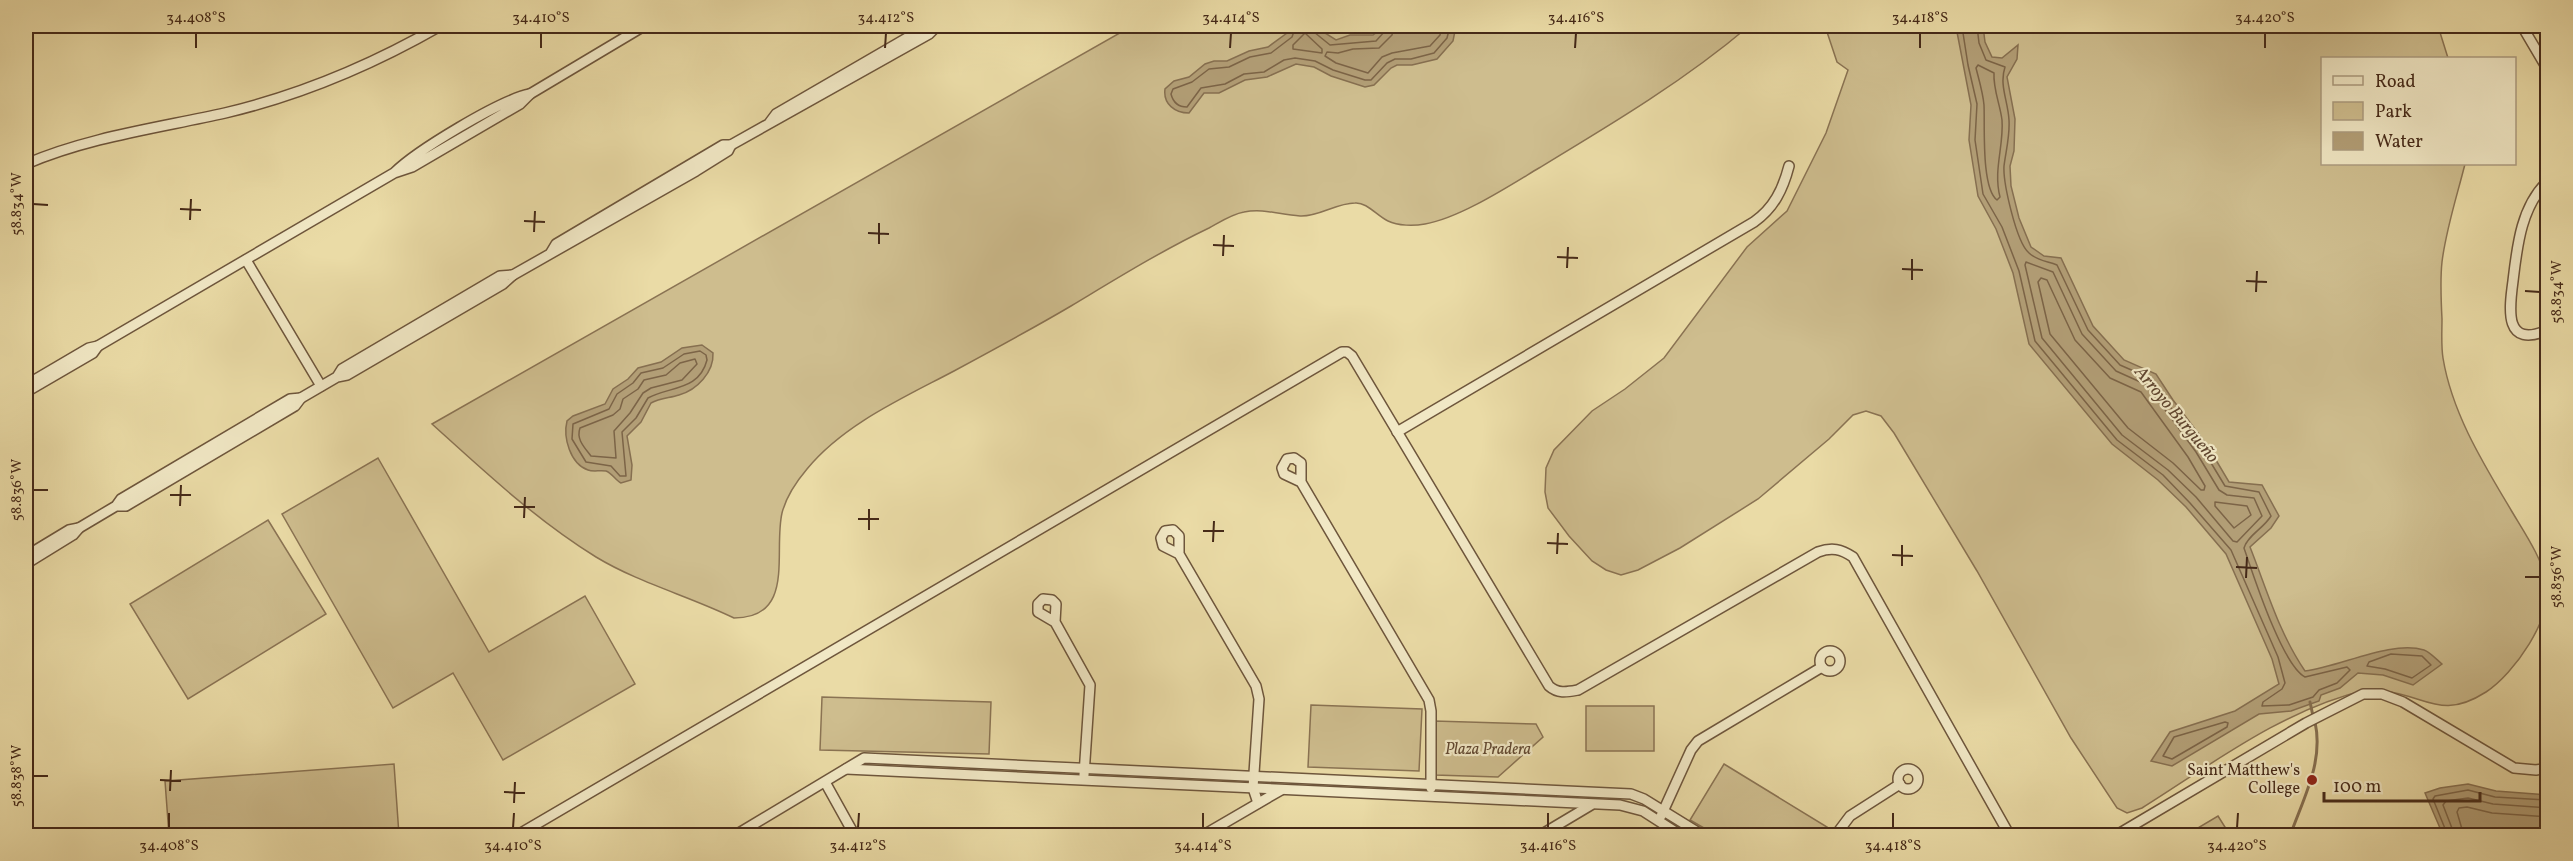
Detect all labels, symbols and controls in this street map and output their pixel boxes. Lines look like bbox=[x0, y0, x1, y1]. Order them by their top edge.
text: 34.408°S bbox=[166, 8, 226, 29]
text: 34.410°S bbox=[512, 8, 570, 29]
text: 34.412°S bbox=[858, 8, 914, 29]
text: 34.414°S bbox=[1202, 8, 1260, 29]
text: 34.416°S bbox=[1548, 8, 1604, 29]
text: 34.418°S bbox=[1892, 8, 1948, 29]
text: 34.420°S bbox=[2235, 8, 2295, 29]
legend bbox=[2321, 57, 2516, 165]
text: Road bbox=[2375, 70, 2416, 95]
text: Park bbox=[2375, 100, 2412, 125]
text: Water bbox=[2375, 130, 2423, 155]
text: 58.834°W bbox=[7, 172, 28, 236]
text: 58.834°W bbox=[2547, 260, 2568, 324]
water label: Arroyo Burgueño bbox=[2127, 360, 2224, 469]
text: 58.836°W bbox=[7, 459, 28, 521]
text: 58.836°W bbox=[2547, 546, 2568, 608]
park label: Plaza Pradera bbox=[1445, 739, 1532, 761]
text: 58.838°W bbox=[7, 745, 28, 807]
place label: Saint Matthew's College bbox=[2187, 760, 2300, 800]
scale bar bbox=[2324, 765, 2480, 803]
marker: Saint Matthew's College bbox=[2305, 773, 2319, 787]
text: 100 m bbox=[2333, 775, 2382, 800]
text: 34.408°S bbox=[139, 836, 199, 857]
text: 34.410°S bbox=[484, 836, 542, 857]
text: 34.412°S bbox=[830, 836, 886, 857]
text: 34.414°S bbox=[1174, 836, 1232, 857]
text: 34.416°S bbox=[1520, 836, 1576, 857]
text: 34.418°S bbox=[1865, 836, 1921, 857]
text: 34.420°S bbox=[2207, 836, 2267, 857]

